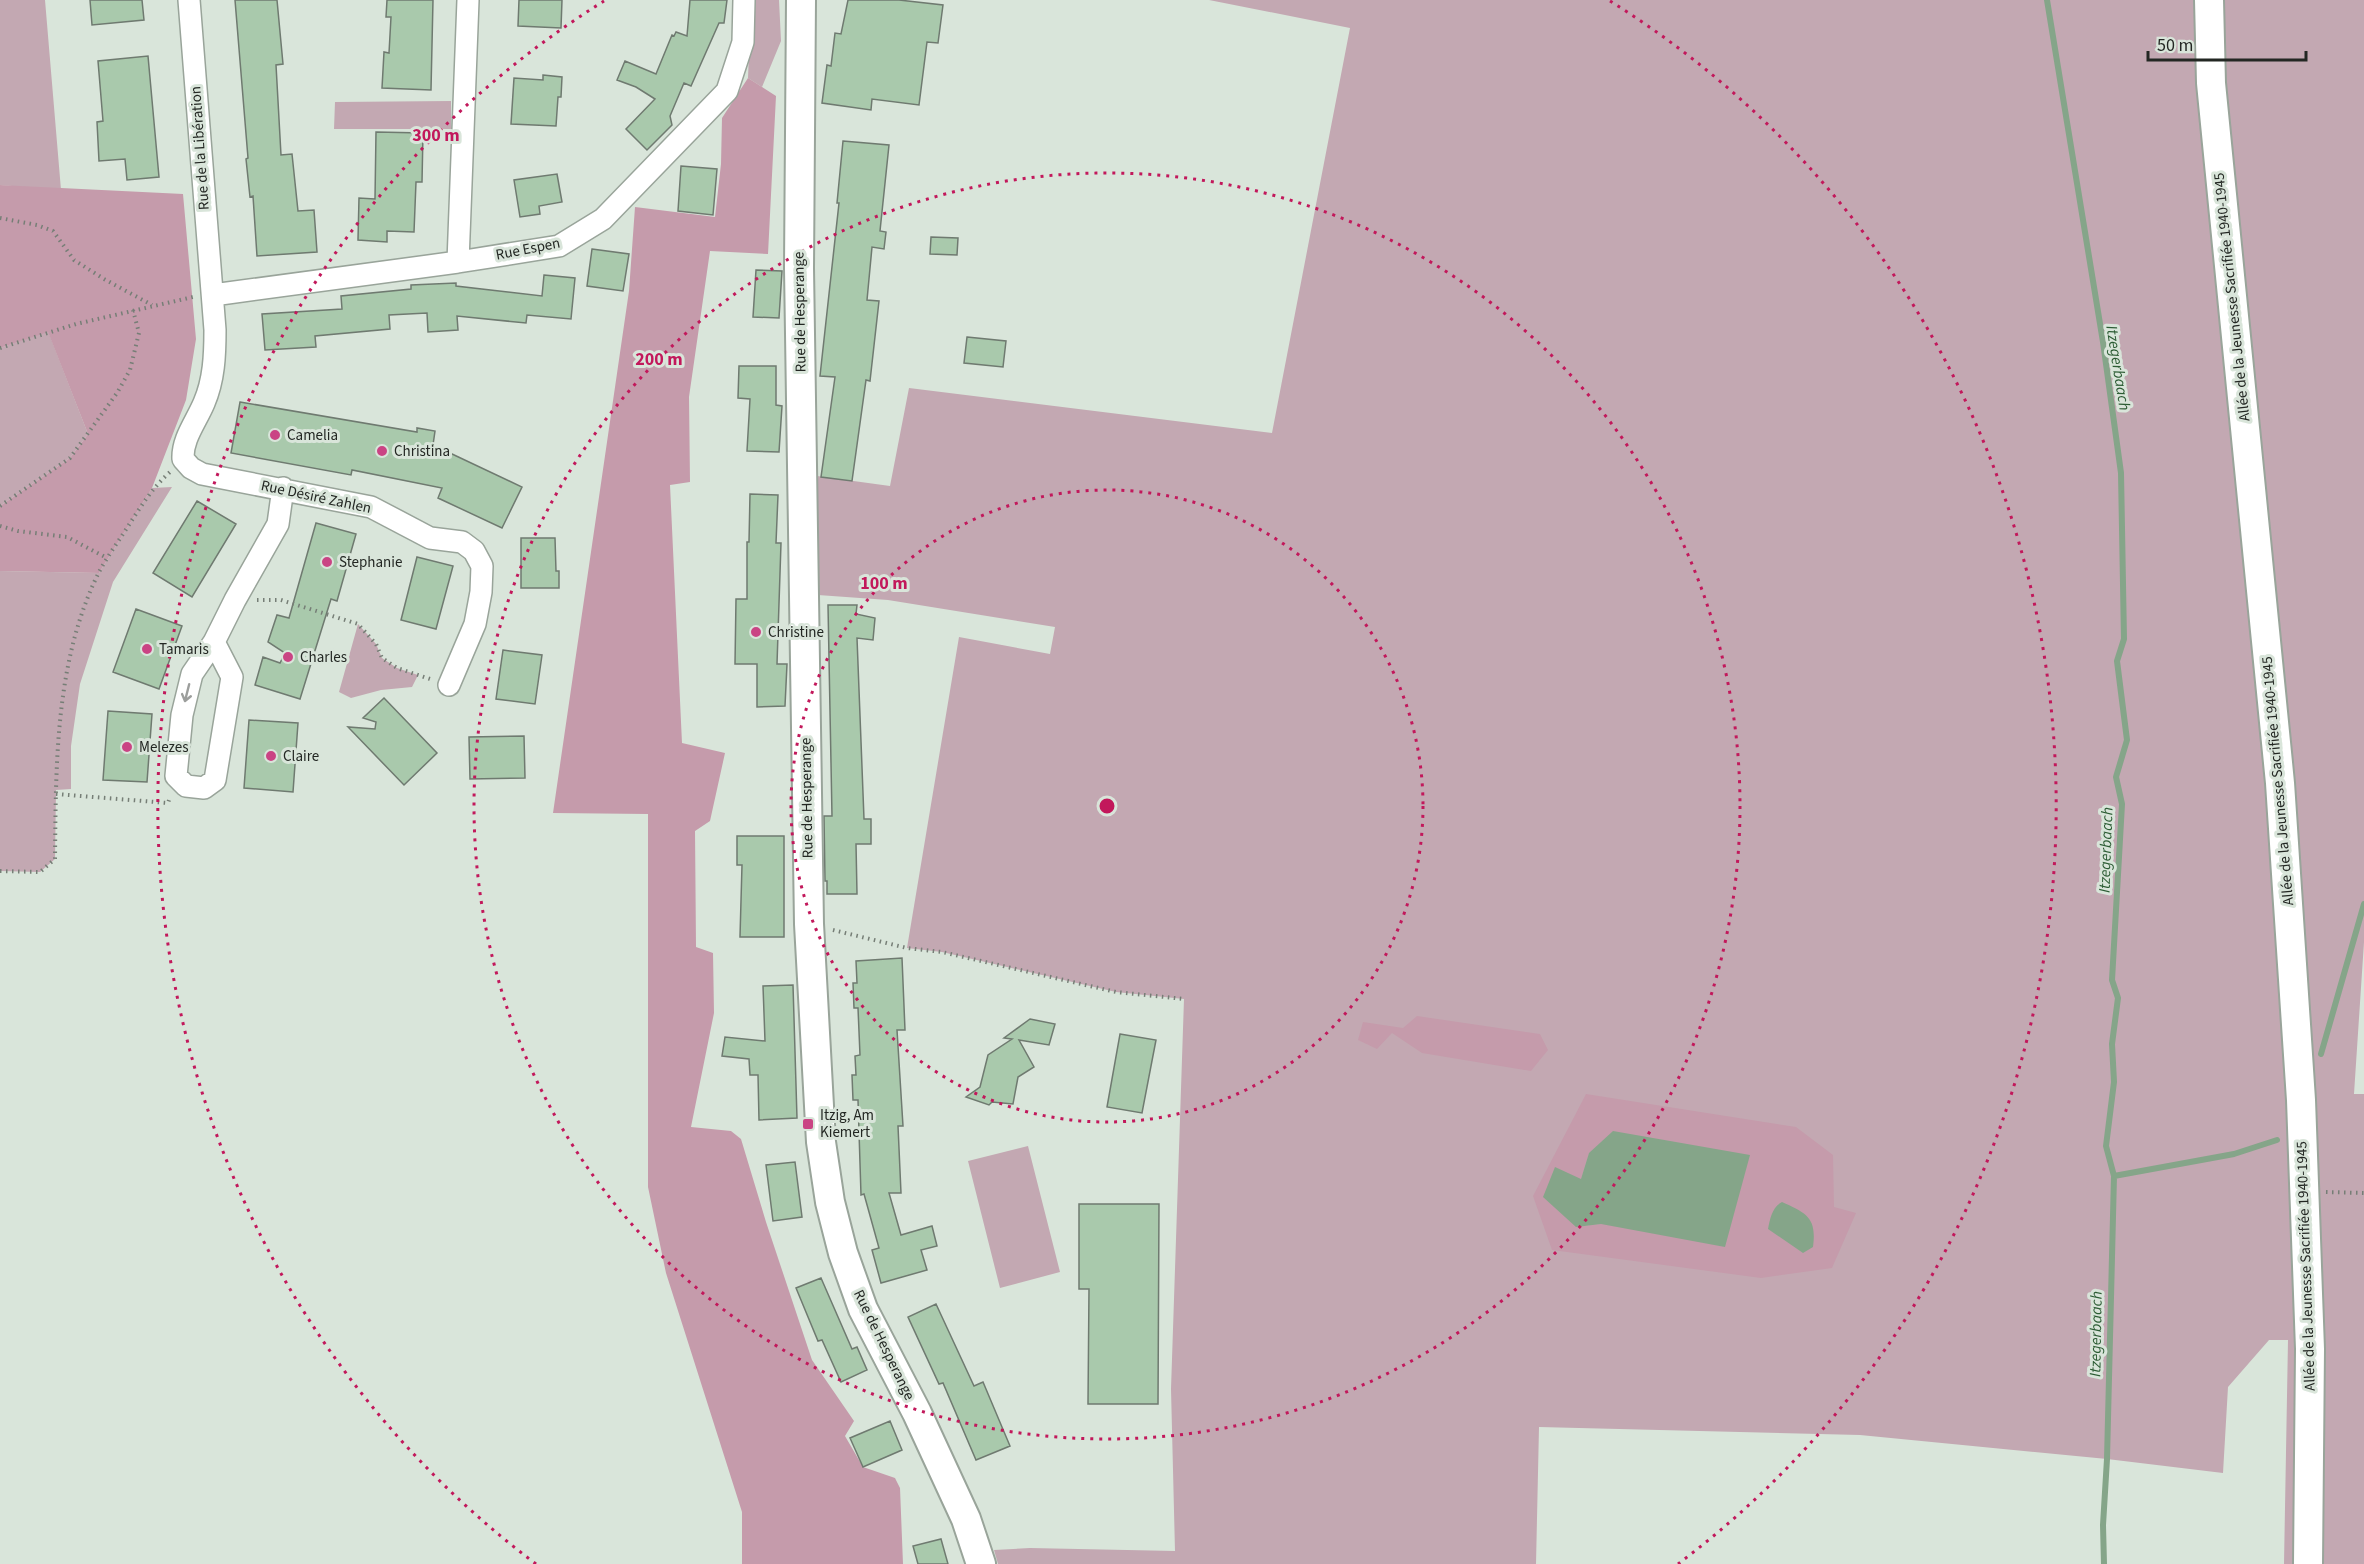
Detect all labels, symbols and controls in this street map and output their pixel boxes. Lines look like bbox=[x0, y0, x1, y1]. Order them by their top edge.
scale bar bbox=[2148, 24, 2306, 62]
text: 50 m bbox=[2157, 33, 2193, 58]
street label: Rue de la Libération bbox=[185, 85, 215, 211]
text: 300 m bbox=[412, 123, 460, 148]
street label: Allée de la Jeunesse Sacrifiée 1940-1945 bbox=[2209, 172, 2255, 422]
street label: Rue Espen bbox=[494, 232, 562, 266]
street label: Rue de Hesperange bbox=[788, 252, 812, 372]
water label: Itzegerbaach bbox=[2100, 324, 2136, 412]
text: 200 m bbox=[635, 347, 683, 372]
place label: Camelia bbox=[287, 425, 338, 446]
marker: Camelia bbox=[268, 428, 282, 442]
place label: Christina bbox=[394, 441, 450, 462]
marker: Christina bbox=[375, 444, 389, 458]
street label: Rue Désiré Zahlen bbox=[259, 475, 373, 519]
place label: Stephanie bbox=[339, 552, 402, 573]
marker: Stephanie bbox=[320, 555, 334, 569]
text: 100 m bbox=[860, 571, 908, 596]
place label: Christine bbox=[768, 622, 824, 643]
marker: Christine bbox=[749, 625, 763, 639]
place label: Tamaris bbox=[159, 639, 209, 660]
marker: Tamaris bbox=[140, 642, 154, 656]
place label: Charles bbox=[300, 647, 347, 668]
marker: Charles bbox=[281, 650, 295, 664]
street label: Allée de la Jeunesse Sacrifiée 1940-1945 bbox=[2257, 656, 2299, 906]
one-way arrow bbox=[181, 684, 193, 703]
place label: Melezes bbox=[139, 737, 189, 758]
street label: Rue de Hesperange bbox=[795, 738, 819, 858]
marker: Melezes bbox=[120, 740, 134, 754]
place label: Claire bbox=[283, 746, 319, 767]
marker: Claire bbox=[264, 749, 278, 763]
centre of rings bbox=[1097, 796, 1117, 816]
water label: Itzegerbaach bbox=[2094, 807, 2118, 893]
place label: Itzig, Am Kiemert bbox=[820, 1105, 874, 1143]
marker: Itzig, Am Kiemert bbox=[801, 1117, 815, 1131]
street label: Allée de la Jeunesse Sacrifiée 1940-1945 bbox=[2291, 1141, 2321, 1391]
street label: Rue de Hesperange bbox=[848, 1286, 920, 1404]
water label: Itzegerbaach bbox=[2084, 1291, 2108, 1377]

